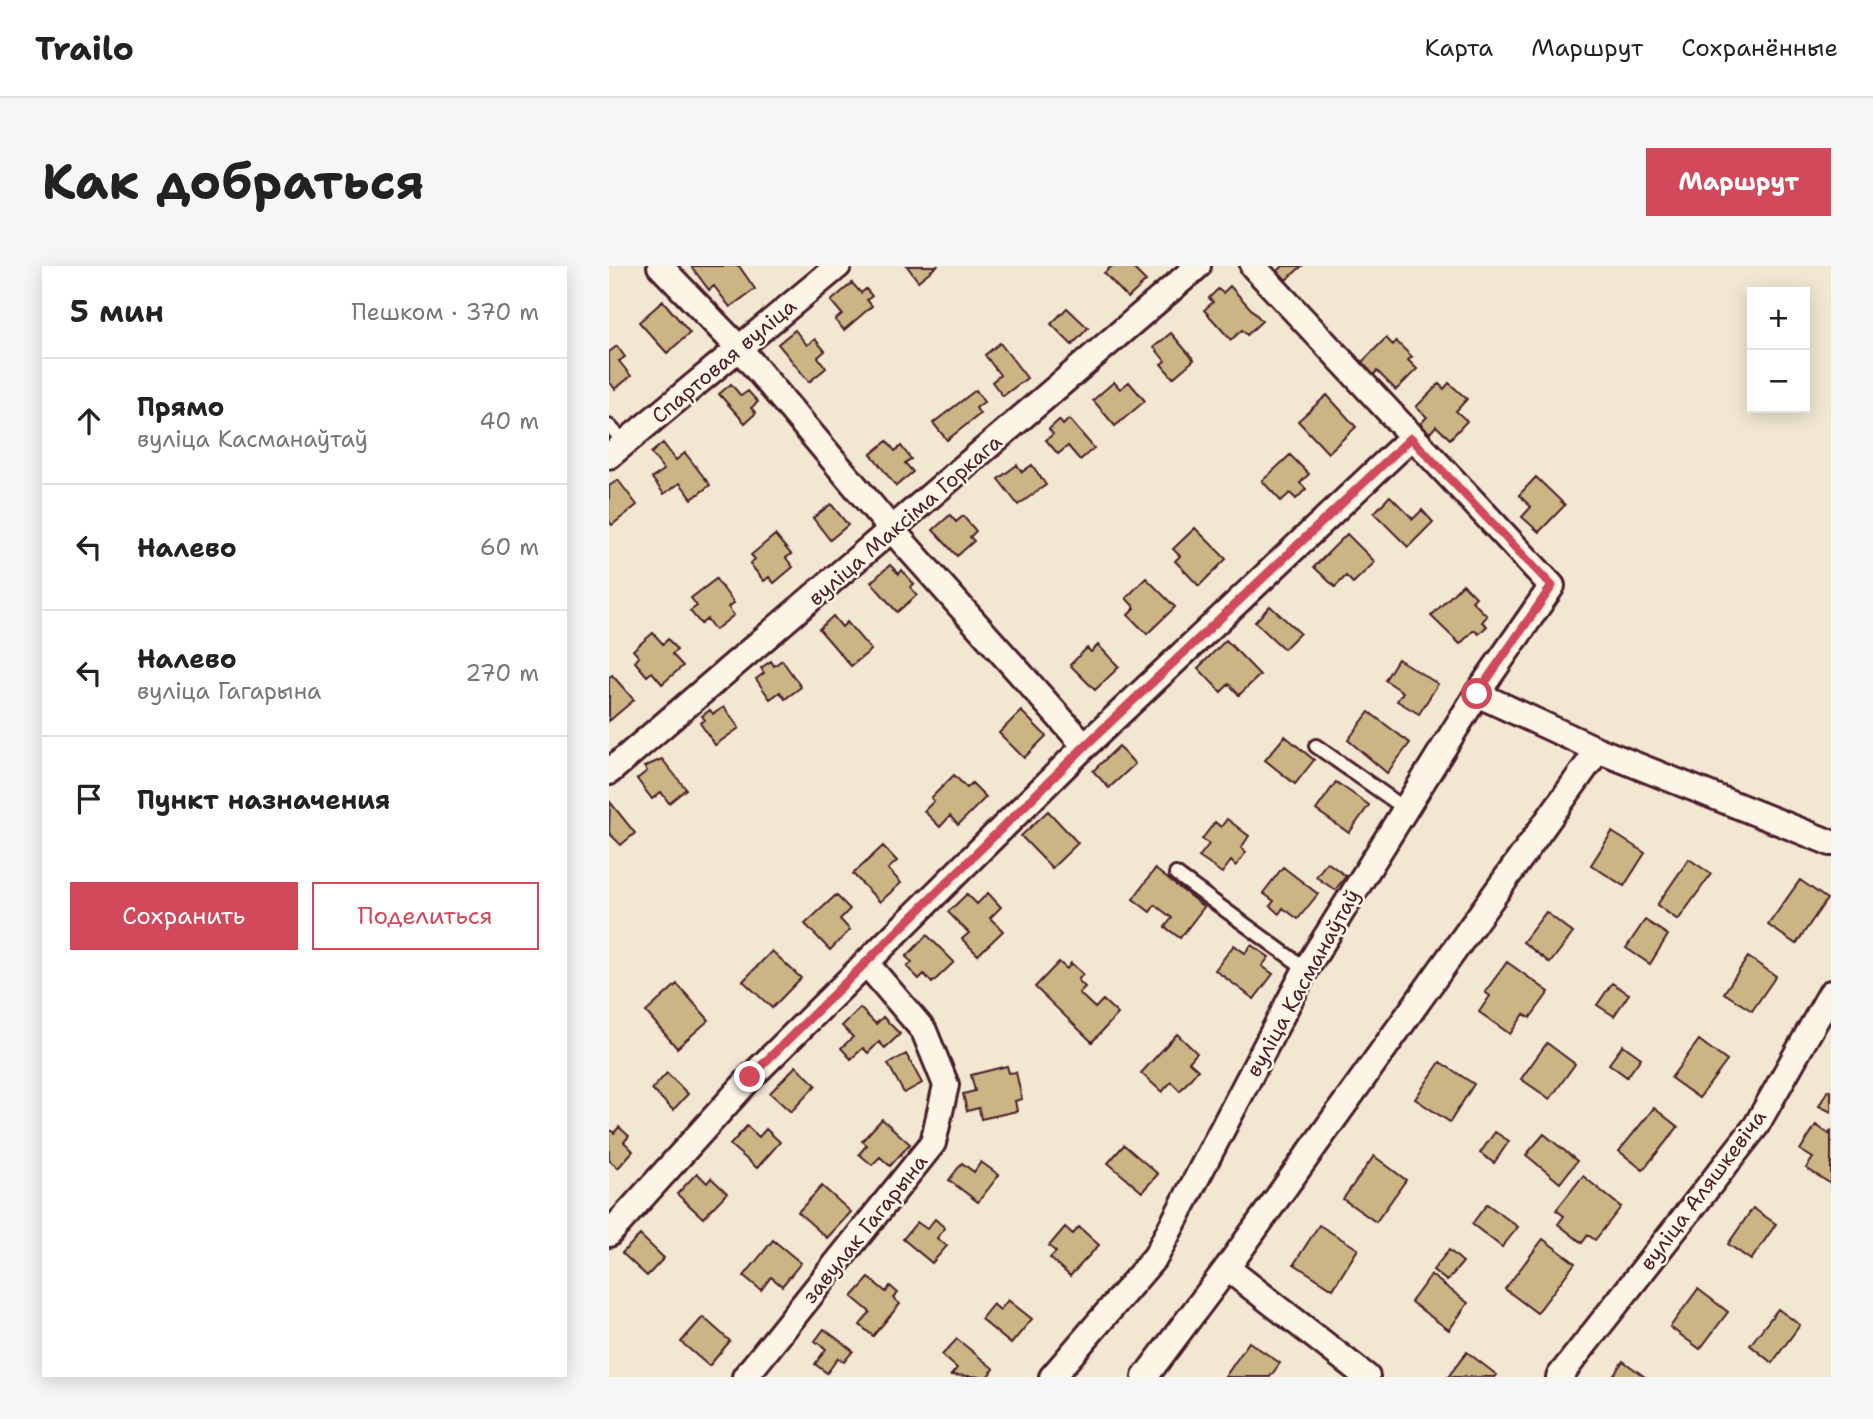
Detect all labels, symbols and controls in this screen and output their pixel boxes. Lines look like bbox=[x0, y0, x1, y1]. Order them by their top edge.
text: Trailo bbox=[35, 26, 134, 71]
text: Карта bbox=[1425, 32, 1493, 64]
text: Маршрут bbox=[1531, 32, 1643, 64]
text: Сохранённые bbox=[1681, 32, 1838, 64]
button: Маршрут bbox=[1646, 148, 1831, 216]
text: Как добраться bbox=[42, 149, 424, 215]
map controls bbox=[1747, 287, 1810, 413]
button: + bbox=[1747, 287, 1810, 350]
text: 5 мин bbox=[70, 291, 164, 332]
street label: Спартовая вуліца bbox=[646, 292, 802, 430]
text: Пешком · 370 m bbox=[352, 297, 539, 327]
button: − bbox=[1747, 350, 1810, 413]
text: Прямо bbox=[137, 389, 225, 424]
icon: ahead bbox=[70, 402, 108, 440]
text: 40 m bbox=[479, 406, 539, 436]
text: вуліца Касманаўтаў bbox=[137, 424, 368, 454]
street label: вуліца Максіма Горкага bbox=[802, 428, 1008, 612]
icon: left bbox=[70, 528, 108, 566]
text: Налево bbox=[137, 530, 237, 565]
text: 60 m bbox=[480, 532, 539, 562]
text: Налево bbox=[137, 641, 237, 676]
icon: left bbox=[70, 654, 108, 692]
text: 270 m bbox=[465, 658, 539, 688]
text: вуліца Гагарына bbox=[137, 676, 321, 706]
route start bbox=[1461, 678, 1492, 709]
icon: arrive bbox=[70, 780, 108, 818]
text: Пункт назначения bbox=[137, 782, 390, 817]
button: Сохранить bbox=[70, 882, 298, 950]
button: Поделиться bbox=[312, 882, 539, 950]
street label: вуліца Касманаўтаў bbox=[1240, 884, 1366, 1082]
route end bbox=[734, 1061, 765, 1092]
street label: вуліца Аляшкевіча bbox=[1633, 1104, 1773, 1276]
street label: завулак Гагарына bbox=[796, 1148, 934, 1310]

